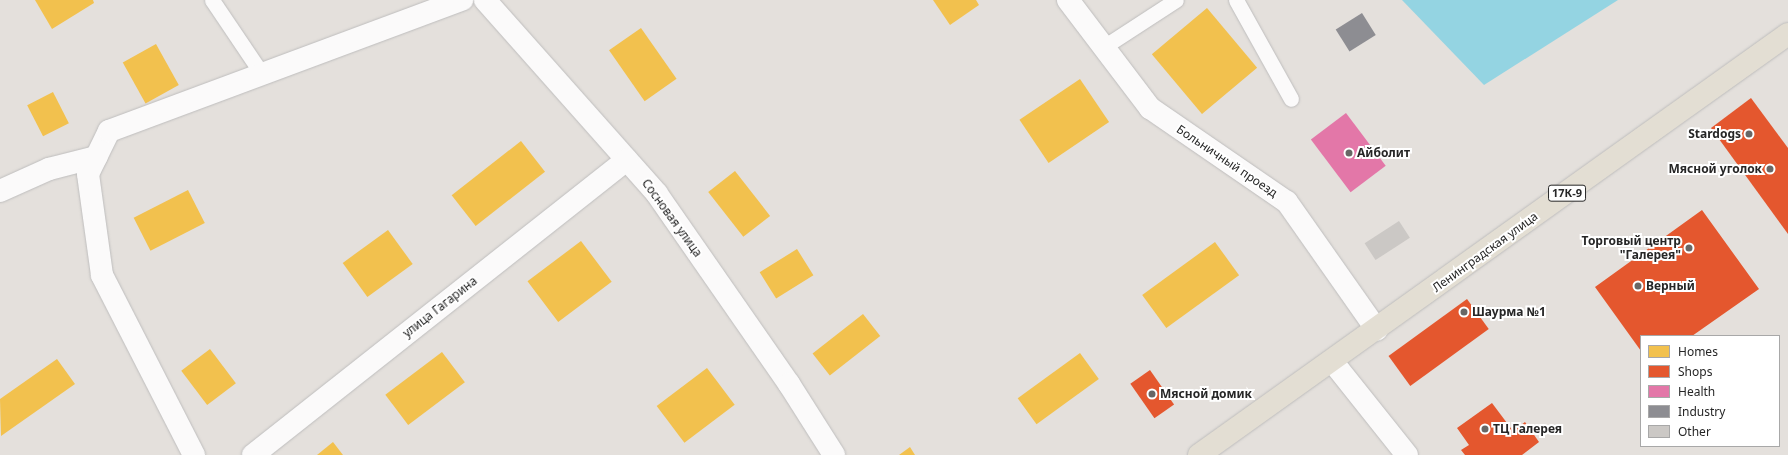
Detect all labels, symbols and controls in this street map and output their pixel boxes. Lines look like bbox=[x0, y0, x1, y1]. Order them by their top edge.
street label: Больничный проезд bbox=[1174, 122, 1280, 200]
place label: Stardogs bbox=[1688, 127, 1741, 141]
marker: Stardogs bbox=[1744, 129, 1754, 139]
place label: Айболит bbox=[1357, 146, 1410, 160]
marker: Айболит bbox=[1344, 148, 1354, 158]
place label: Мясной уголок bbox=[1668, 162, 1762, 176]
marker: Мясной уголок bbox=[1765, 164, 1775, 174]
street label: Сосновая улица bbox=[639, 176, 705, 260]
road number: 17К-9 bbox=[1548, 184, 1586, 202]
street label: Ленинградская улица bbox=[1430, 209, 1540, 295]
place label: Торговый центр "Галерея" bbox=[1581, 234, 1681, 262]
marker: Торговый центр "Галерея" bbox=[1684, 243, 1694, 253]
street label: улица Гагарина bbox=[400, 274, 480, 340]
place label: Верный bbox=[1646, 279, 1695, 293]
marker: Верный bbox=[1633, 281, 1643, 291]
place label: Шаурма №1 bbox=[1472, 305, 1546, 319]
marker: Шаурма №1 bbox=[1459, 307, 1469, 317]
legend bbox=[1640, 335, 1780, 447]
text: Homes bbox=[1678, 343, 1718, 360]
text: Shops bbox=[1678, 363, 1712, 380]
text: Health bbox=[1678, 383, 1715, 400]
place label: Мясной домик bbox=[1160, 387, 1252, 401]
marker: Мясной домик bbox=[1147, 389, 1157, 399]
text: Industry bbox=[1678, 403, 1725, 420]
place label: ТЦ Галерея bbox=[1493, 422, 1562, 436]
text: Other bbox=[1678, 423, 1711, 440]
marker: ТЦ Галерея bbox=[1480, 424, 1490, 434]

